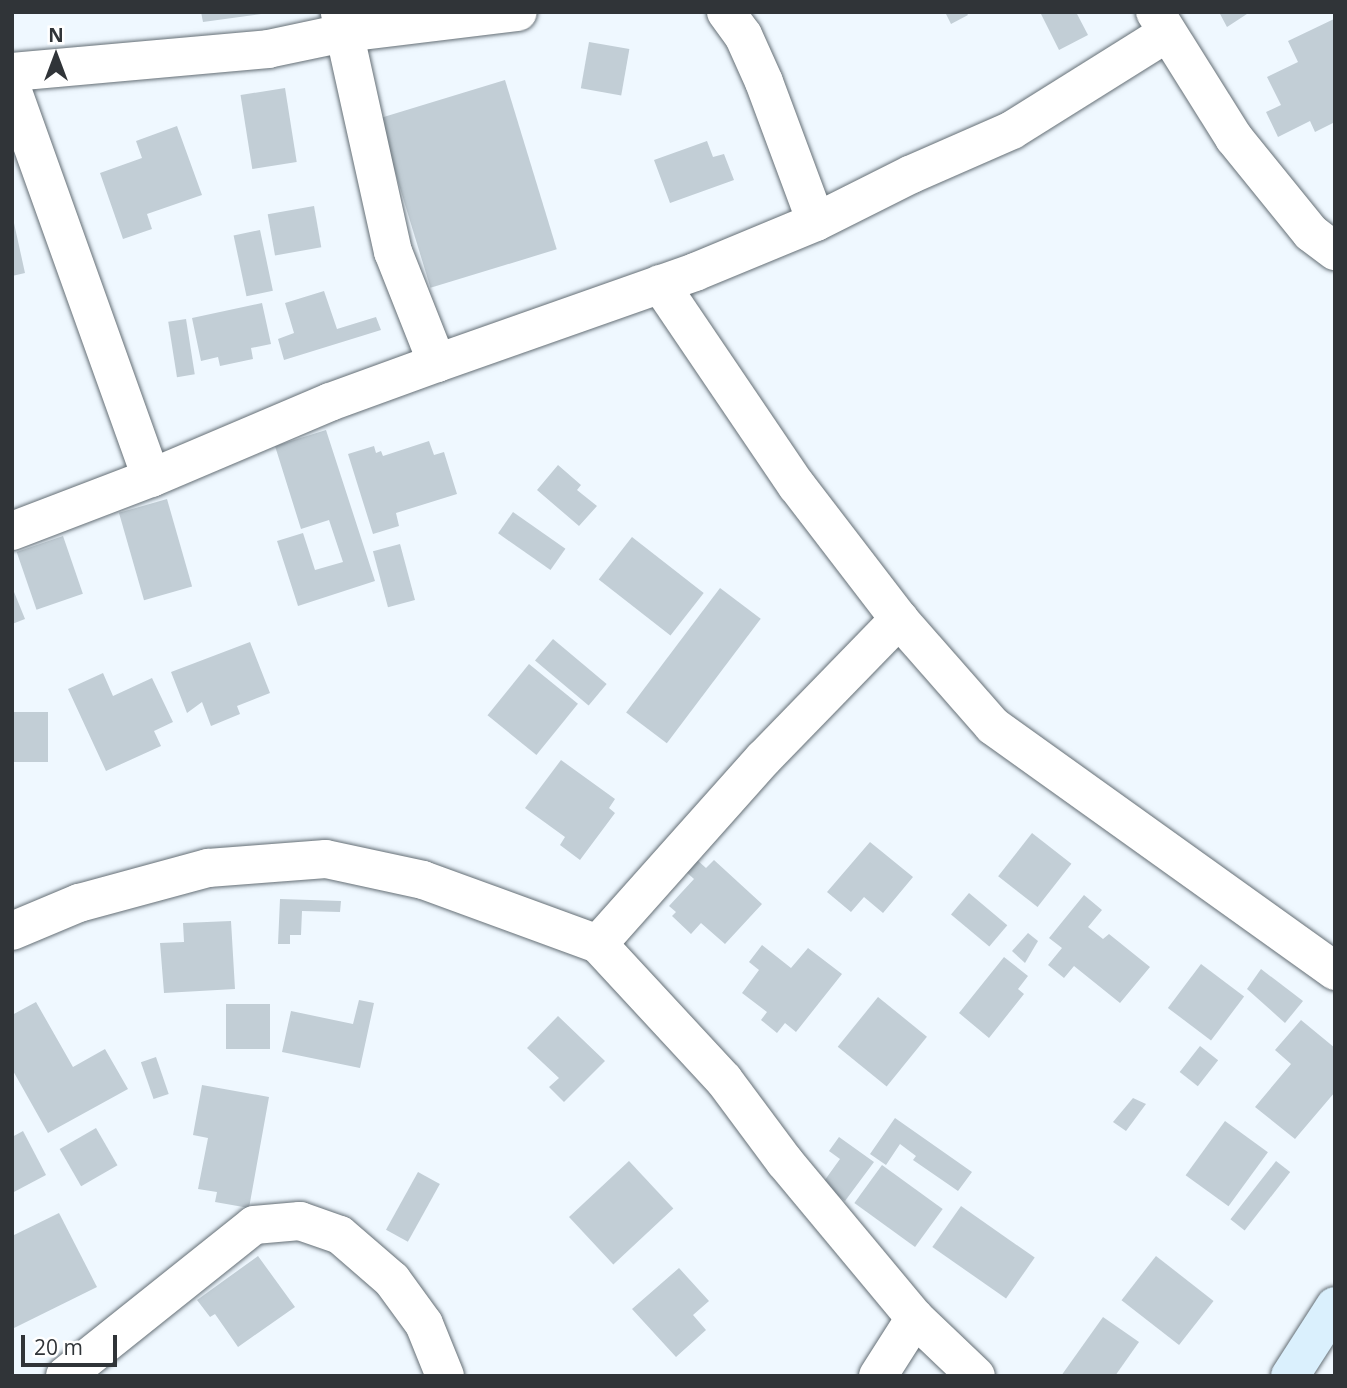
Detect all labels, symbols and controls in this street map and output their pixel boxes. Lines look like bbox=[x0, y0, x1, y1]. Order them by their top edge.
north arrow bbox=[21, 21, 91, 91]
text: N bbox=[48, 22, 64, 48]
scale bar bbox=[24, 1322, 121, 1366]
text: 20 m bbox=[34, 1333, 83, 1361]

